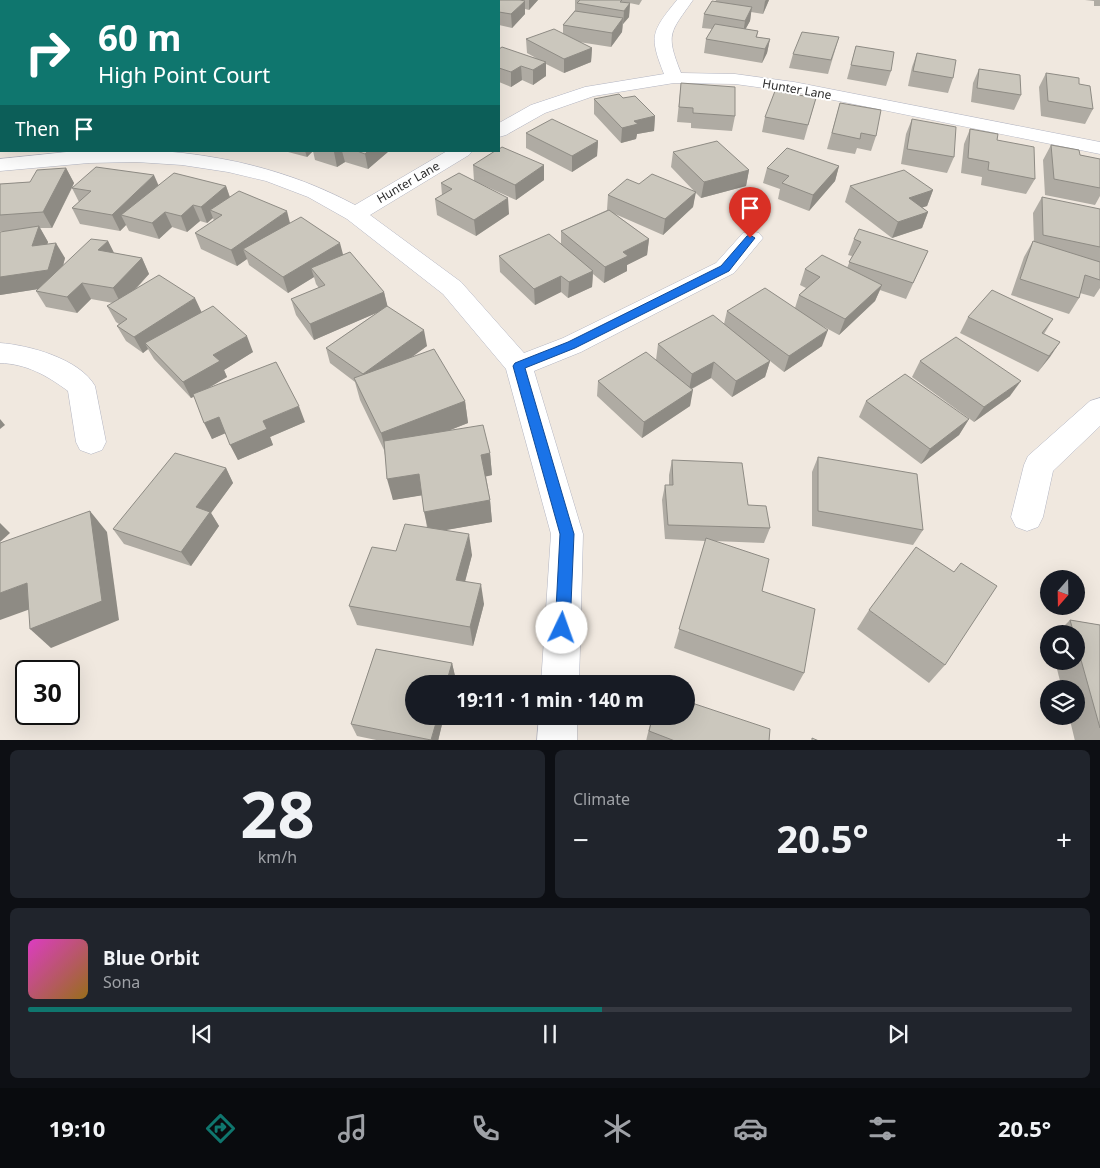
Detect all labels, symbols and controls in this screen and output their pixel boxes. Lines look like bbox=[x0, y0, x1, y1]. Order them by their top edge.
text: 60 m bbox=[98, 14, 181, 61]
icon: right bbox=[15, 20, 80, 85]
text: High Point Court bbox=[98, 59, 270, 89]
street label: Hunter Lane bbox=[761, 75, 833, 103]
icon: arrive bbox=[70, 115, 98, 143]
text: Then bbox=[15, 116, 60, 142]
street label: Hunter Lane bbox=[373, 157, 443, 207]
pin bbox=[729, 187, 771, 238]
icon: arrive bbox=[736, 194, 764, 222]
north arrow bbox=[1040, 570, 1085, 615]
map controls bbox=[1040, 570, 1085, 725]
position arrow bbox=[535, 601, 587, 653]
button: search bbox=[1040, 625, 1085, 670]
speed limit sign: 30 bbox=[15, 660, 80, 725]
button: layers bbox=[1040, 680, 1085, 725]
text: 19:11 · 1 min · 140 m bbox=[456, 687, 644, 713]
text: 28 bbox=[240, 769, 315, 857]
text: Climate bbox=[573, 788, 630, 810]
text: 20.5° bbox=[777, 812, 869, 864]
text: − bbox=[573, 820, 589, 858]
text: + bbox=[1056, 820, 1072, 858]
text: km/h bbox=[258, 846, 297, 868]
text: Blue Orbit bbox=[103, 945, 199, 971]
text: Sona bbox=[103, 971, 140, 993]
icon: previous bbox=[188, 1020, 216, 1048]
icon: pause bbox=[536, 1020, 564, 1048]
icon: next bbox=[884, 1020, 912, 1048]
icon: directions bbox=[203, 1111, 238, 1146]
icon: music bbox=[335, 1111, 370, 1146]
icon: phone bbox=[468, 1111, 503, 1146]
icon: climate bbox=[600, 1111, 635, 1146]
icon: car bbox=[733, 1111, 768, 1146]
icon: filters bbox=[865, 1111, 900, 1146]
text: 19:10 bbox=[49, 1113, 105, 1143]
text: 20.5° bbox=[998, 1113, 1051, 1143]

